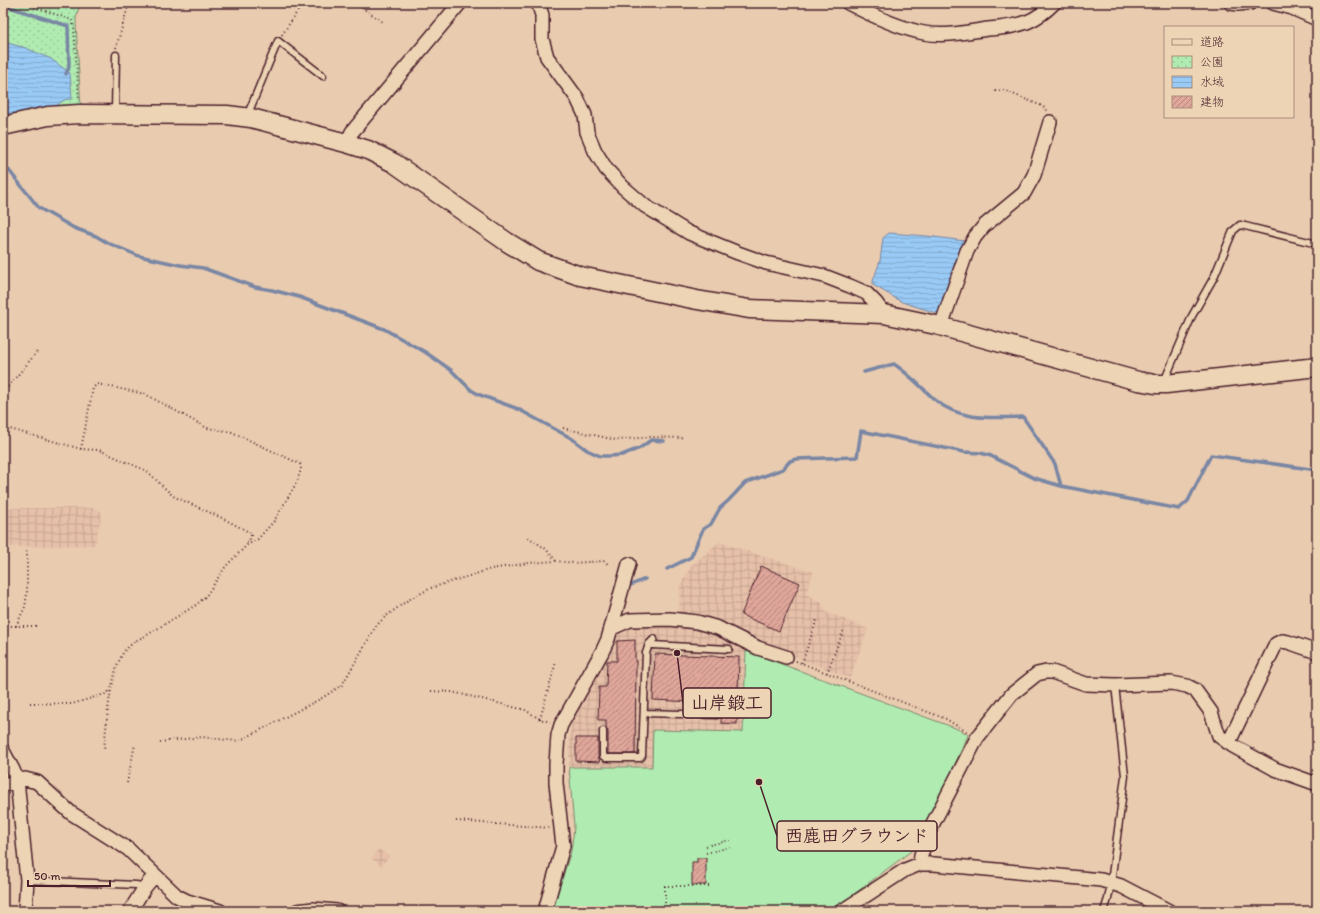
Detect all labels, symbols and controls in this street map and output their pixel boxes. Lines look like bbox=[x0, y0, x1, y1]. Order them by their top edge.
legend bbox=[1164, 26, 1294, 118]
text: 道路 bbox=[1200, 35, 1224, 49]
text: 公園 bbox=[1200, 55, 1224, 69]
text: 水域 bbox=[1200, 75, 1224, 89]
text: 建物 bbox=[1200, 95, 1224, 109]
callout: 山岸鍛工 bbox=[683, 688, 771, 718]
text: 山岸鍛工 bbox=[691, 692, 763, 714]
callout: 西鹿田グラウンド bbox=[777, 821, 937, 851]
text: 西鹿田グラウンド bbox=[785, 825, 929, 847]
scale bar bbox=[28, 862, 110, 888]
text: 50 m bbox=[34, 869, 60, 883]

